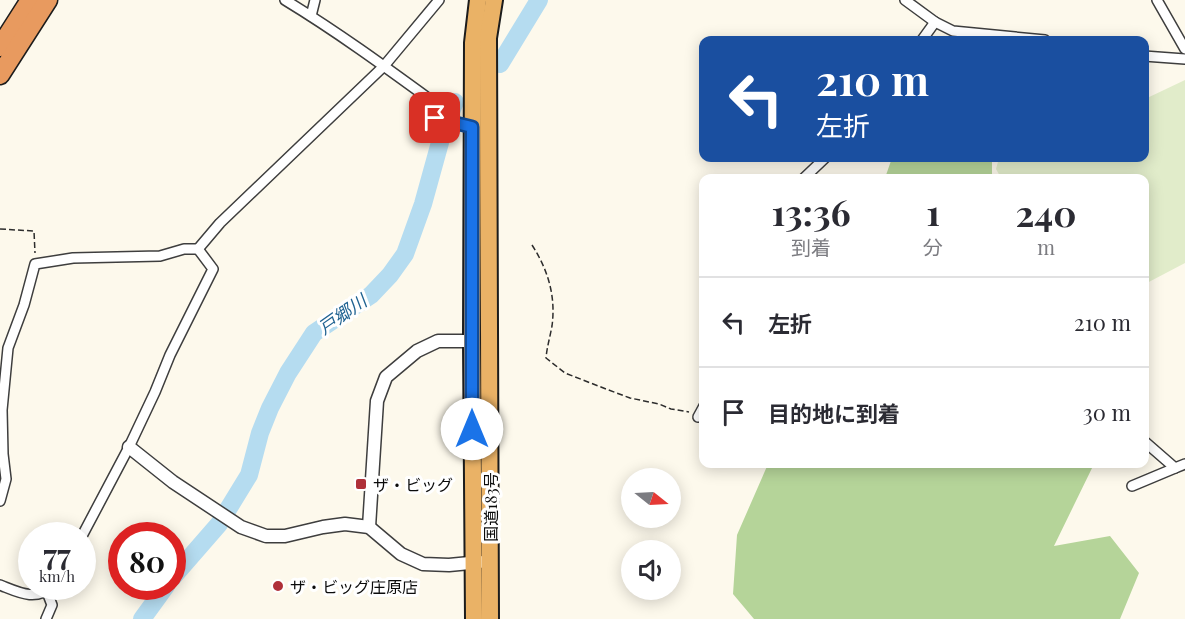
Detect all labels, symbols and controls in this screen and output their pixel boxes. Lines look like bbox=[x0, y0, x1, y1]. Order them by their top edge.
text: 210 m bbox=[816, 51, 929, 107]
icon: left bbox=[717, 60, 795, 138]
pin bbox=[409, 92, 460, 143]
icon: arrive bbox=[418, 101, 451, 134]
text: 左折 bbox=[816, 107, 870, 143]
text: 13:36 bbox=[771, 187, 851, 235]
text: 1 bbox=[926, 187, 940, 235]
text: 240 bbox=[1016, 188, 1077, 236]
text: 到着 bbox=[791, 233, 831, 260]
text: 分 bbox=[923, 233, 943, 260]
text: m bbox=[1037, 233, 1055, 260]
water label: 戸郷川 bbox=[313, 288, 373, 339]
icon: left bbox=[717, 306, 750, 339]
text: 210 m bbox=[1074, 307, 1131, 337]
text: 左折 bbox=[768, 308, 812, 338]
icon: arrive bbox=[717, 396, 750, 429]
position arrow bbox=[440, 397, 504, 461]
text: 30 m bbox=[1083, 397, 1131, 427]
text: 目的地に到着 bbox=[768, 398, 900, 428]
north arrow bbox=[621, 468, 681, 528]
map controls bbox=[621, 468, 681, 600]
street label: 国道183号 bbox=[480, 472, 501, 542]
place label: ザ・ビッグ bbox=[373, 474, 453, 495]
marker: ザ・ビッグ bbox=[354, 477, 368, 491]
speed limit sign: 80 bbox=[108, 522, 186, 600]
text: 77 bbox=[43, 534, 71, 574]
button: sound bbox=[621, 540, 681, 600]
text: km/h bbox=[39, 566, 75, 586]
place label: ザ・ビッグ庄原店 bbox=[290, 576, 418, 597]
marker: ザ・ビッグ庄原店 bbox=[271, 579, 285, 593]

